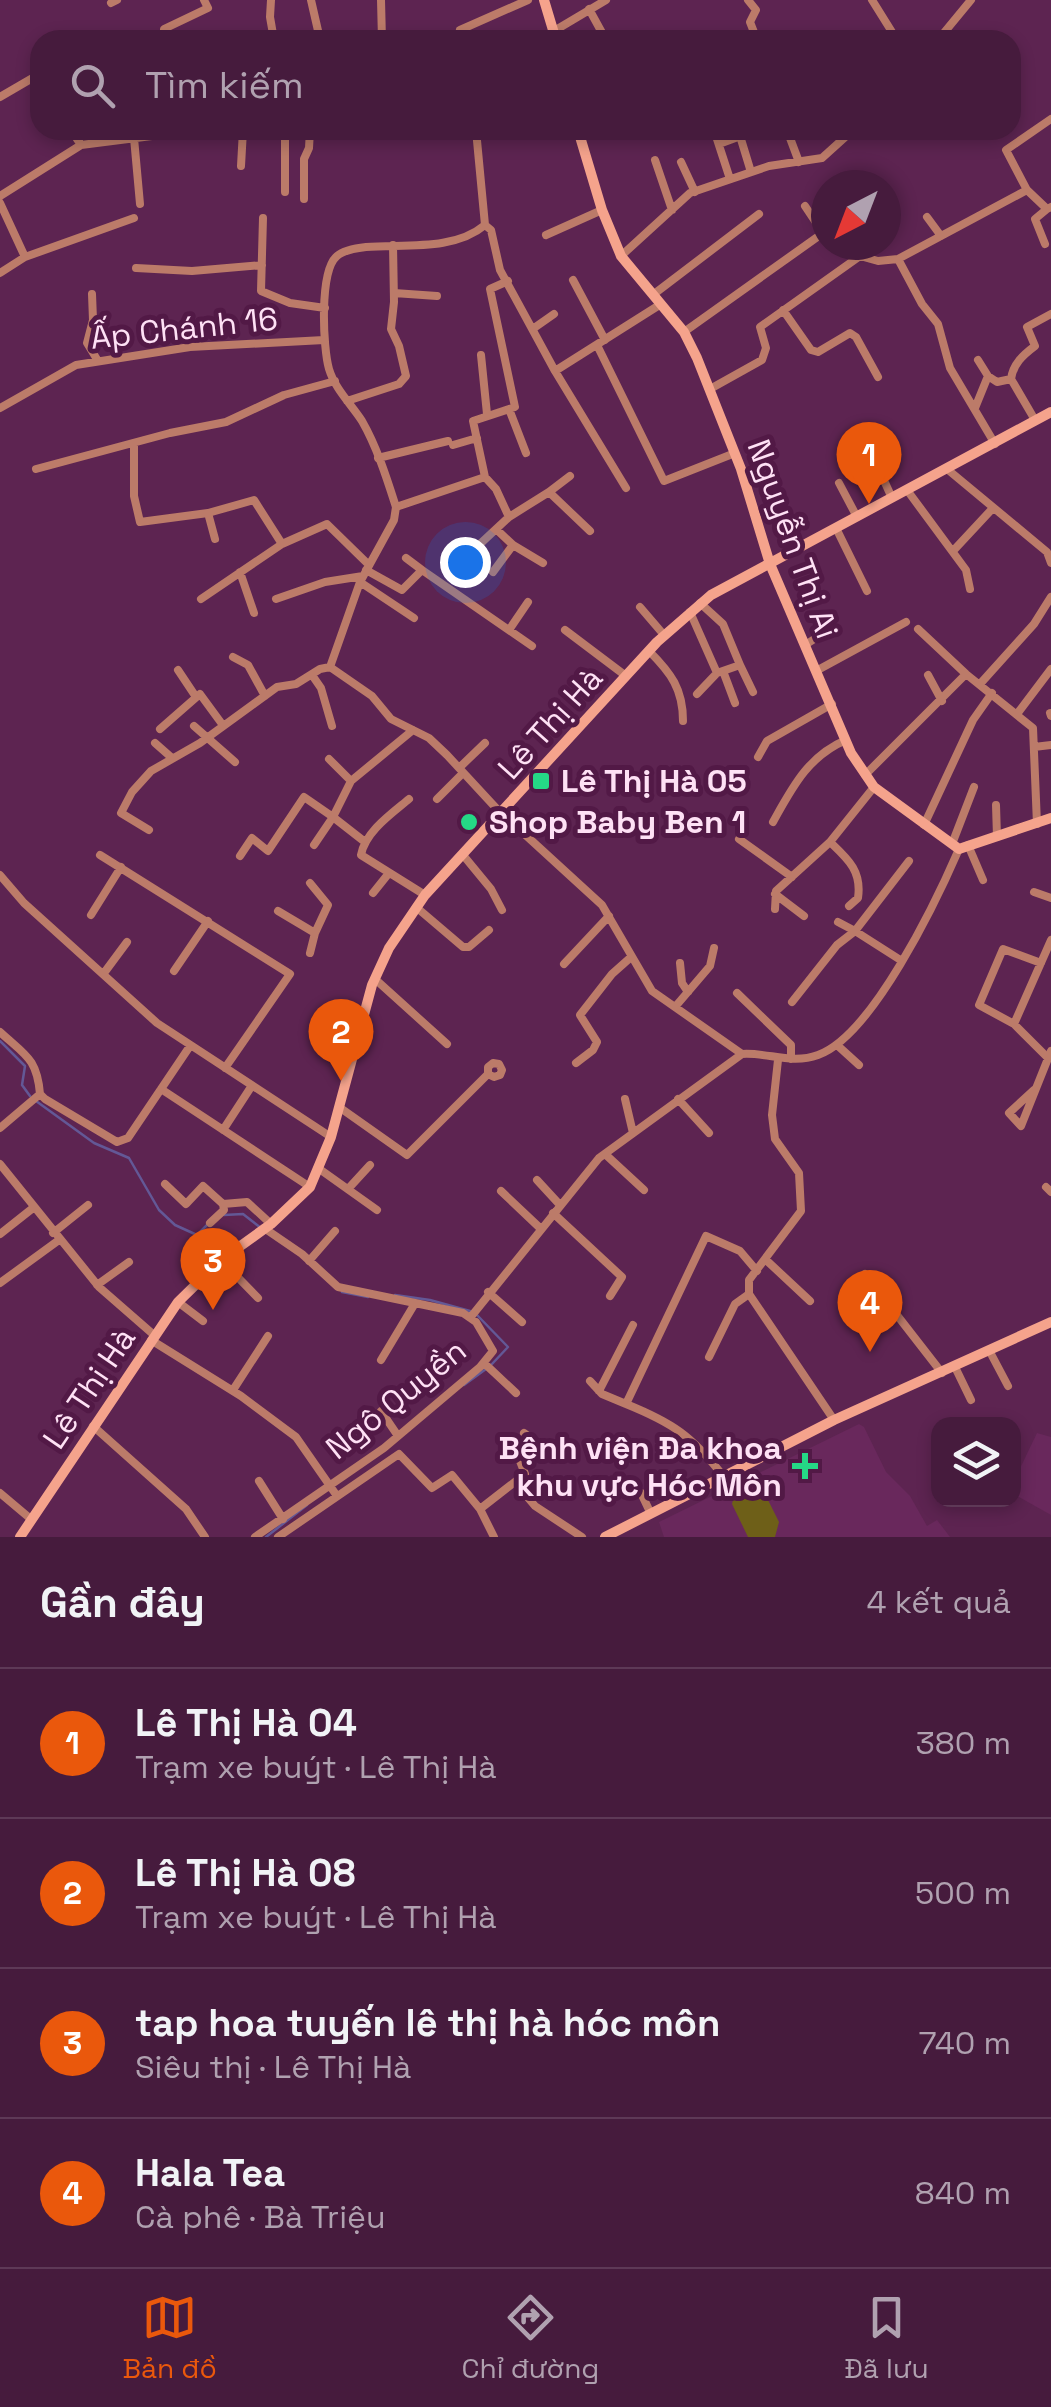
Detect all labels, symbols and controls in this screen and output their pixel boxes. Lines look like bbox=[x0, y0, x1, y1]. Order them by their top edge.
search box bbox=[30, 30, 1021, 140]
icon: search bbox=[65, 58, 120, 113]
text: Tìm kiếm bbox=[145, 61, 304, 109]
north arrow bbox=[811, 170, 901, 260]
street label: Ấp Chánh 16 bbox=[88, 298, 280, 358]
pin: 1 bbox=[836, 422, 902, 504]
street label: Nguyễn Thị Ai bbox=[738, 434, 848, 644]
your location bbox=[440, 537, 491, 588]
street label: Lê Thị Hà bbox=[489, 658, 611, 788]
place label: Lê Thị Hà 05 bbox=[561, 761, 747, 801]
marker: Lê Thị Hà 05 bbox=[530, 770, 552, 792]
place label: Shop Baby Ben 1 bbox=[489, 802, 746, 842]
marker: Shop Baby Ben 1 bbox=[458, 811, 480, 833]
pin: 2 bbox=[308, 998, 374, 1081]
pin: 3 bbox=[180, 1228, 246, 1310]
pin: 4 bbox=[838, 1270, 902, 1352]
street label: Lê Thị Hà bbox=[34, 1320, 144, 1456]
street label: Ngô Quyền bbox=[318, 1330, 474, 1468]
map controls bbox=[931, 1417, 1021, 1507]
button: layers bbox=[931, 1417, 1021, 1507]
place label: Bệnh viện Đa khoa khu vực Hóc Môn bbox=[499, 1428, 782, 1505]
marker: Bệnh viện Đa khoa khu vực Hóc Môn bbox=[792, 1453, 818, 1479]
text: Gần đây bbox=[40, 1576, 205, 1629]
text: 4 kết quả bbox=[867, 1582, 1011, 1622]
text: Lê Thị Hà 04 bbox=[135, 1699, 357, 1747]
text: 1 bbox=[65, 1723, 80, 1763]
text: 380 m bbox=[915, 1723, 1011, 1763]
text: Trạm xe buýt · Lê Thị Hà bbox=[135, 1747, 497, 1787]
text: Lê Thị Hà 08 bbox=[135, 1849, 356, 1897]
text: 2 bbox=[63, 1873, 82, 1913]
text: 500 m bbox=[915, 1873, 1011, 1913]
text: Trạm xe buýt · Lê Thị Hà bbox=[135, 1897, 497, 1937]
text: tap hoa tuyến lê thị hà hóc môn bbox=[135, 1999, 721, 2047]
text: 3 bbox=[63, 2023, 82, 2063]
text: 740 m bbox=[919, 2023, 1011, 2063]
text: Siêu thị · Lê Thị Hà bbox=[135, 2047, 411, 2087]
text: Hala Tea bbox=[135, 2149, 285, 2197]
text: 4 bbox=[62, 2173, 83, 2213]
text: 840 m bbox=[915, 2173, 1011, 2213]
text: Cà phê · Bà Triệu bbox=[135, 2197, 386, 2237]
tab: Bản đồ bbox=[122, 2290, 217, 2386]
tab: Chỉ đường bbox=[462, 2290, 599, 2386]
tab: Đã lưu bbox=[844, 2290, 929, 2386]

